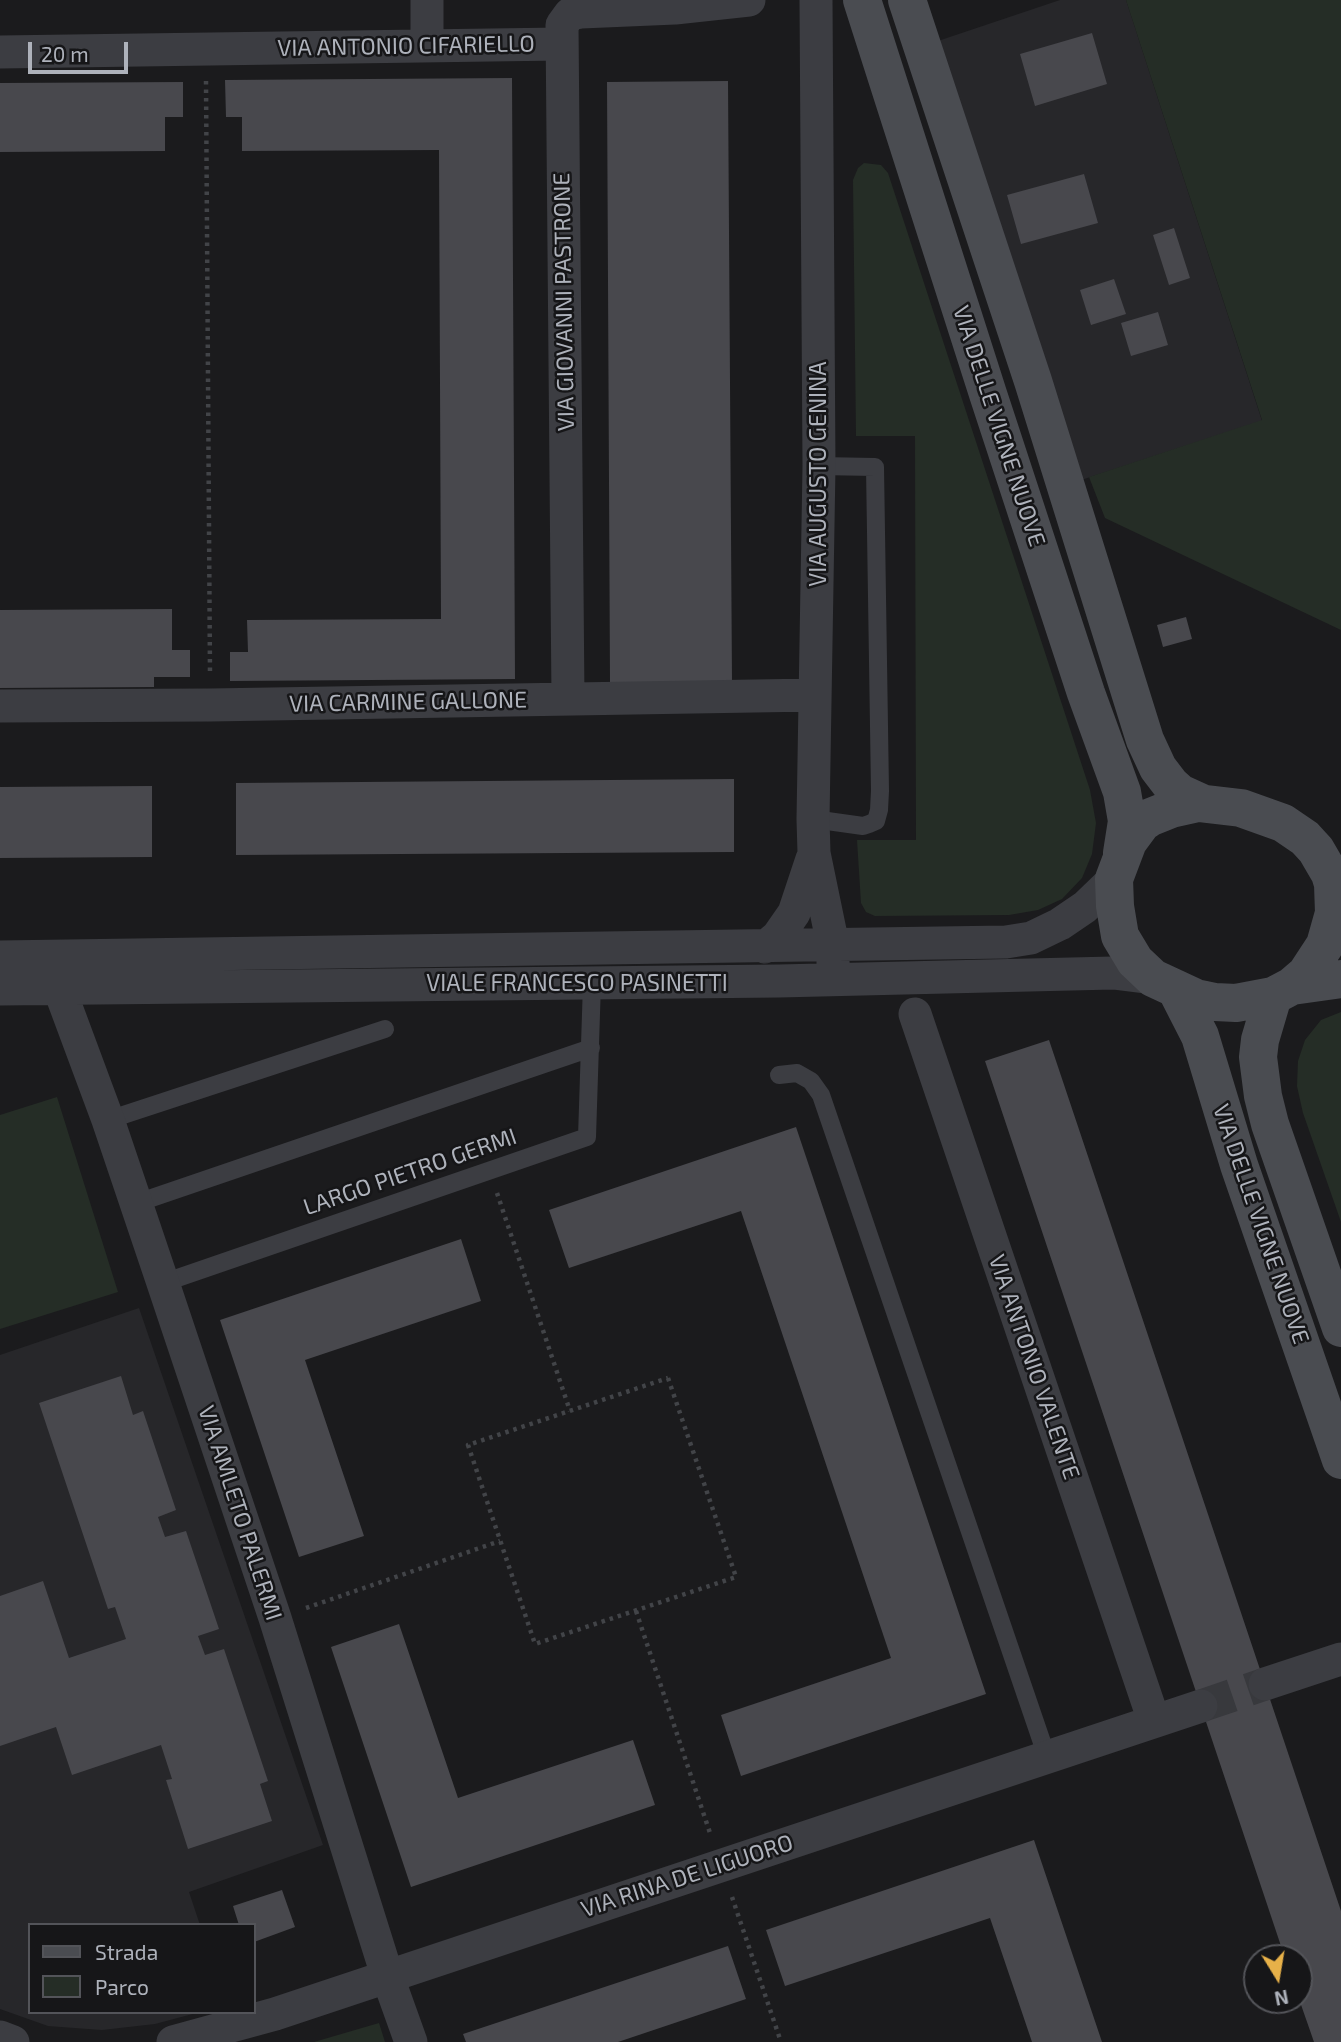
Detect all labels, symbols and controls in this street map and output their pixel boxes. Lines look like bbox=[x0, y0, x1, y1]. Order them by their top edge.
scale bar bbox=[32, 28, 131, 72]
street label: VIA ANTONIO CIFARIELLO bbox=[277, 30, 535, 62]
text: 20 m bbox=[41, 41, 89, 66]
street label: VIA GIOVANNI PASTRONE bbox=[548, 173, 580, 431]
street label: VIA DELLE VIGNE NUOVE bbox=[947, 302, 1051, 550]
street label: VIA AUGUSTO GENINA bbox=[804, 361, 832, 587]
street label: VIA CARMINE GALLONE bbox=[289, 686, 527, 718]
street label: VIALE FRANCESCO PASINETTI bbox=[426, 969, 728, 997]
street label: VIA DELLE VIGNE NUOVE bbox=[1207, 1101, 1315, 1347]
street label: LARGO PIETRO GERMI bbox=[300, 1123, 520, 1221]
street label: VIA ANTONIO VALENTE bbox=[983, 1251, 1085, 1483]
street label: VIA AMLETO PALERMI bbox=[192, 1402, 288, 1624]
street label: VIA RINA DE LIGUORO bbox=[578, 1829, 796, 1923]
legend bbox=[28, 1923, 256, 2014]
text: Strada bbox=[95, 1939, 158, 1964]
north arrow bbox=[1243, 1944, 1313, 2014]
text: Parco bbox=[95, 1974, 149, 1999]
text: N bbox=[1273, 1986, 1291, 2011]

